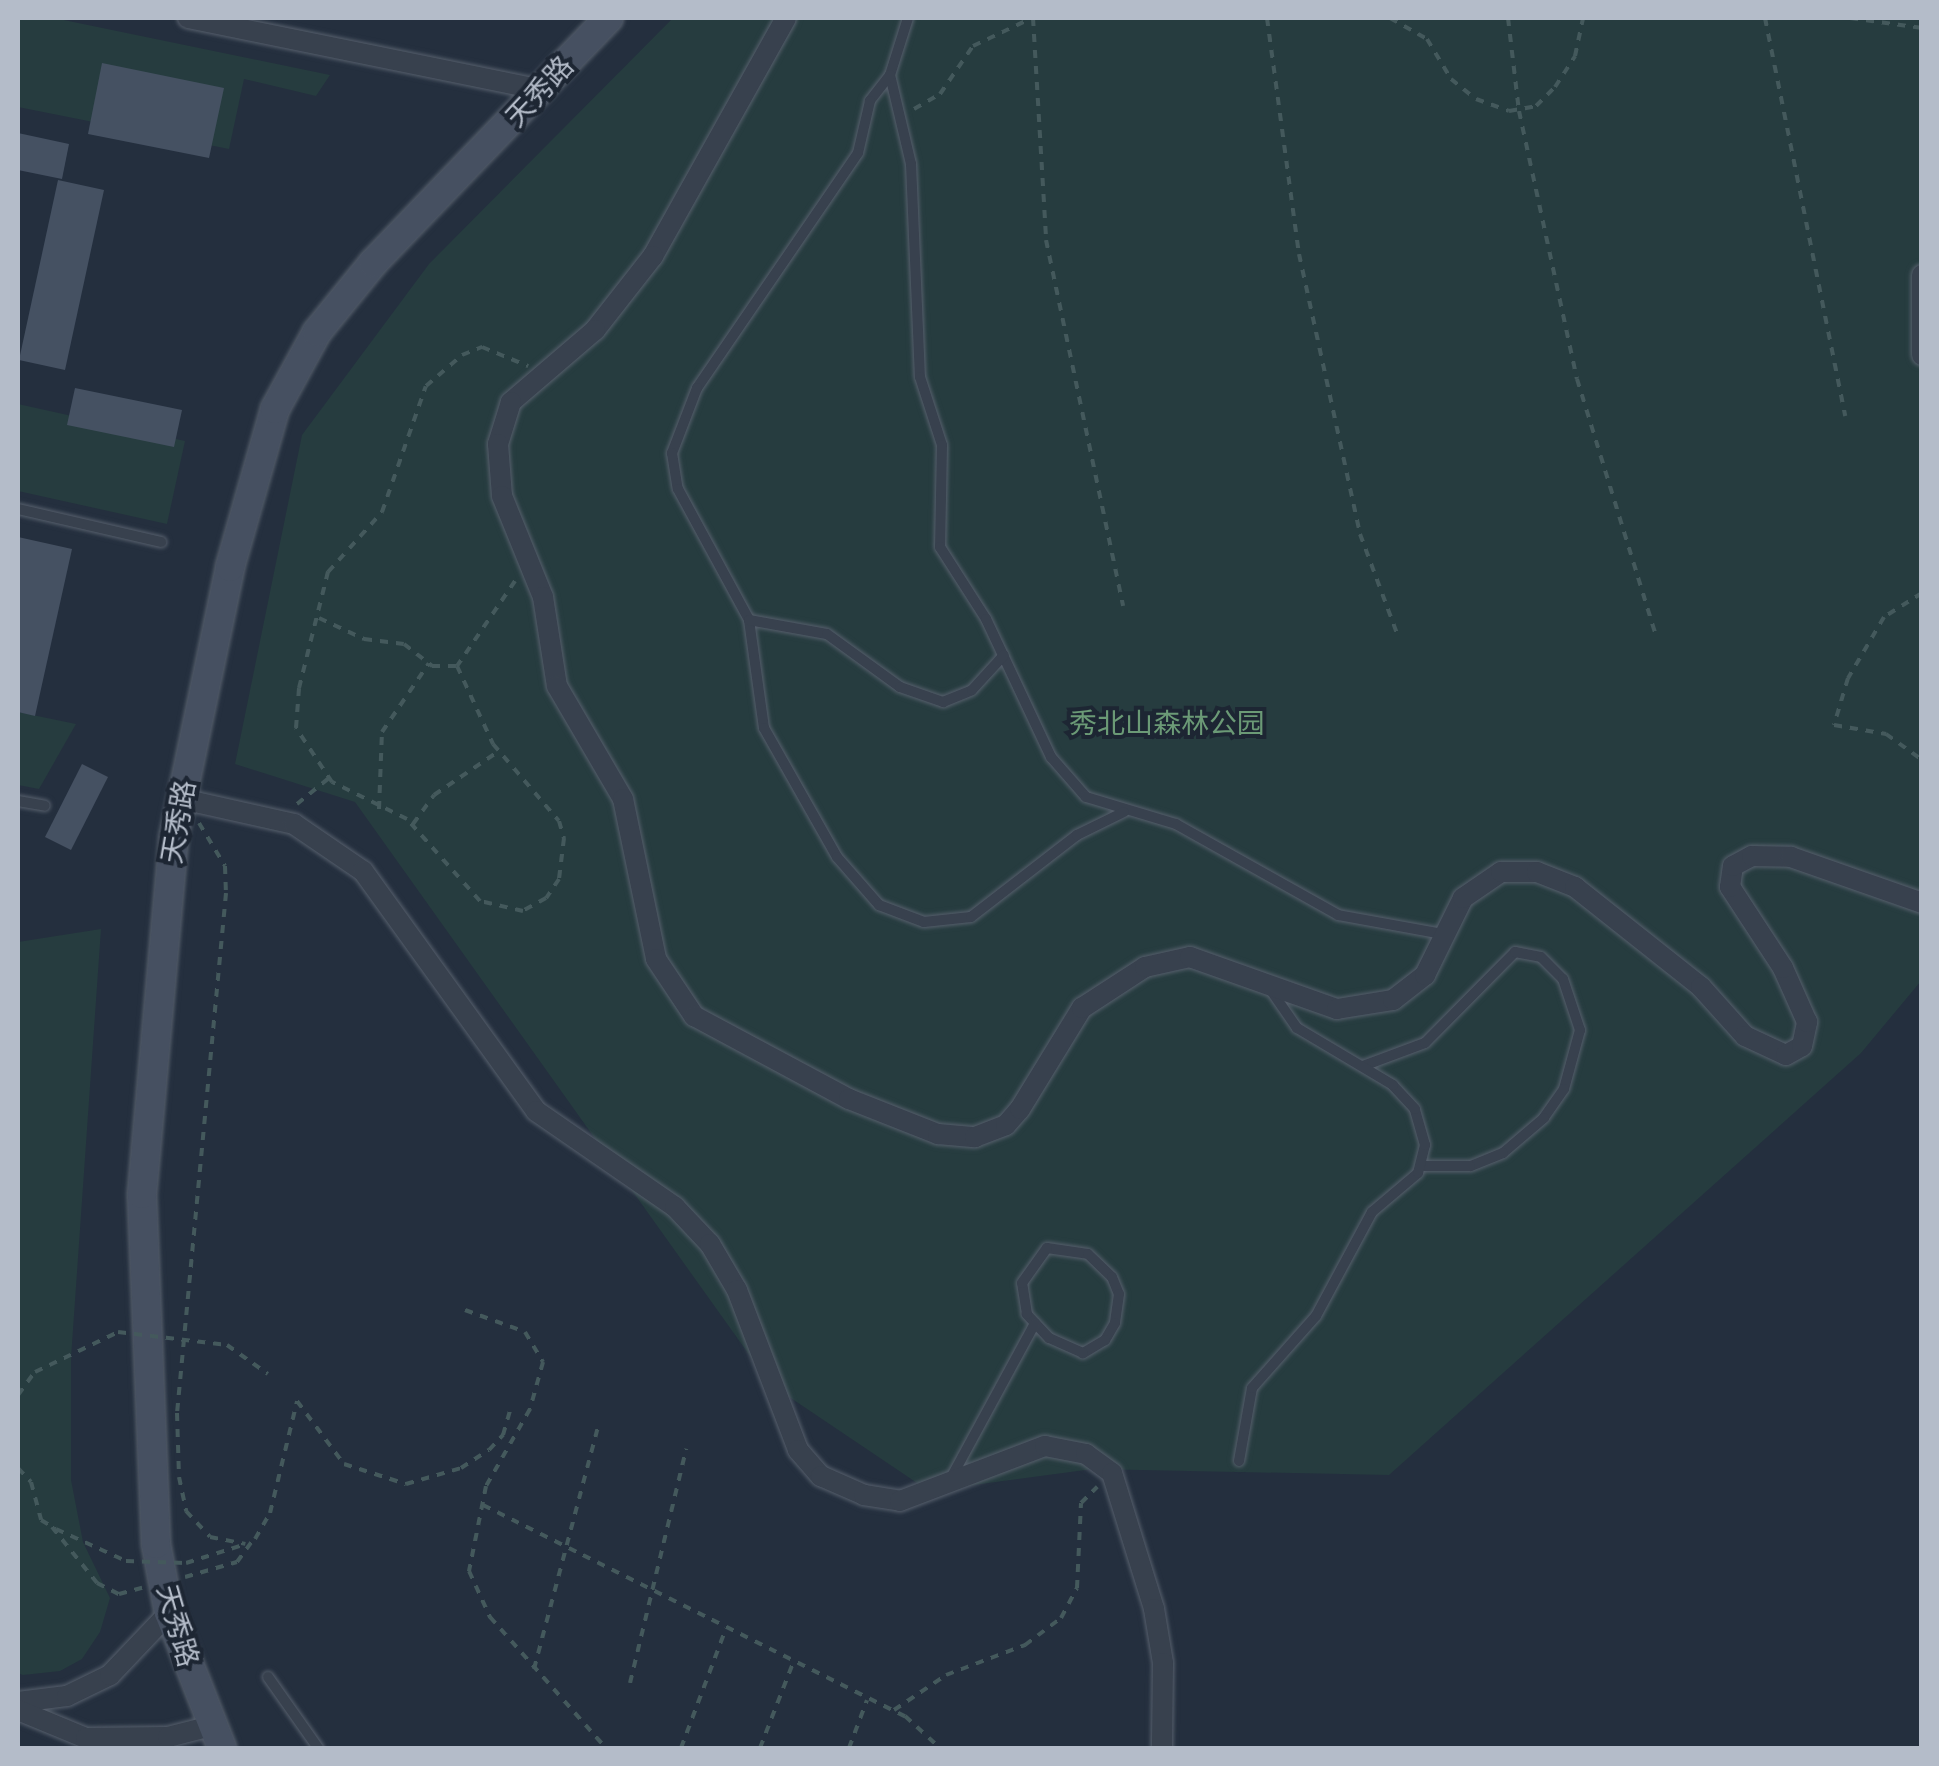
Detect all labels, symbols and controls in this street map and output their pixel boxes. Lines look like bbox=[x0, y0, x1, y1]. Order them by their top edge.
street label: 天秀路 bbox=[499, 50, 581, 134]
park label: 秀北山森林公园 bbox=[1069, 707, 1265, 741]
street label: 天秀路 bbox=[155, 778, 203, 866]
street label: 天秀路 bbox=[149, 1581, 205, 1671]

